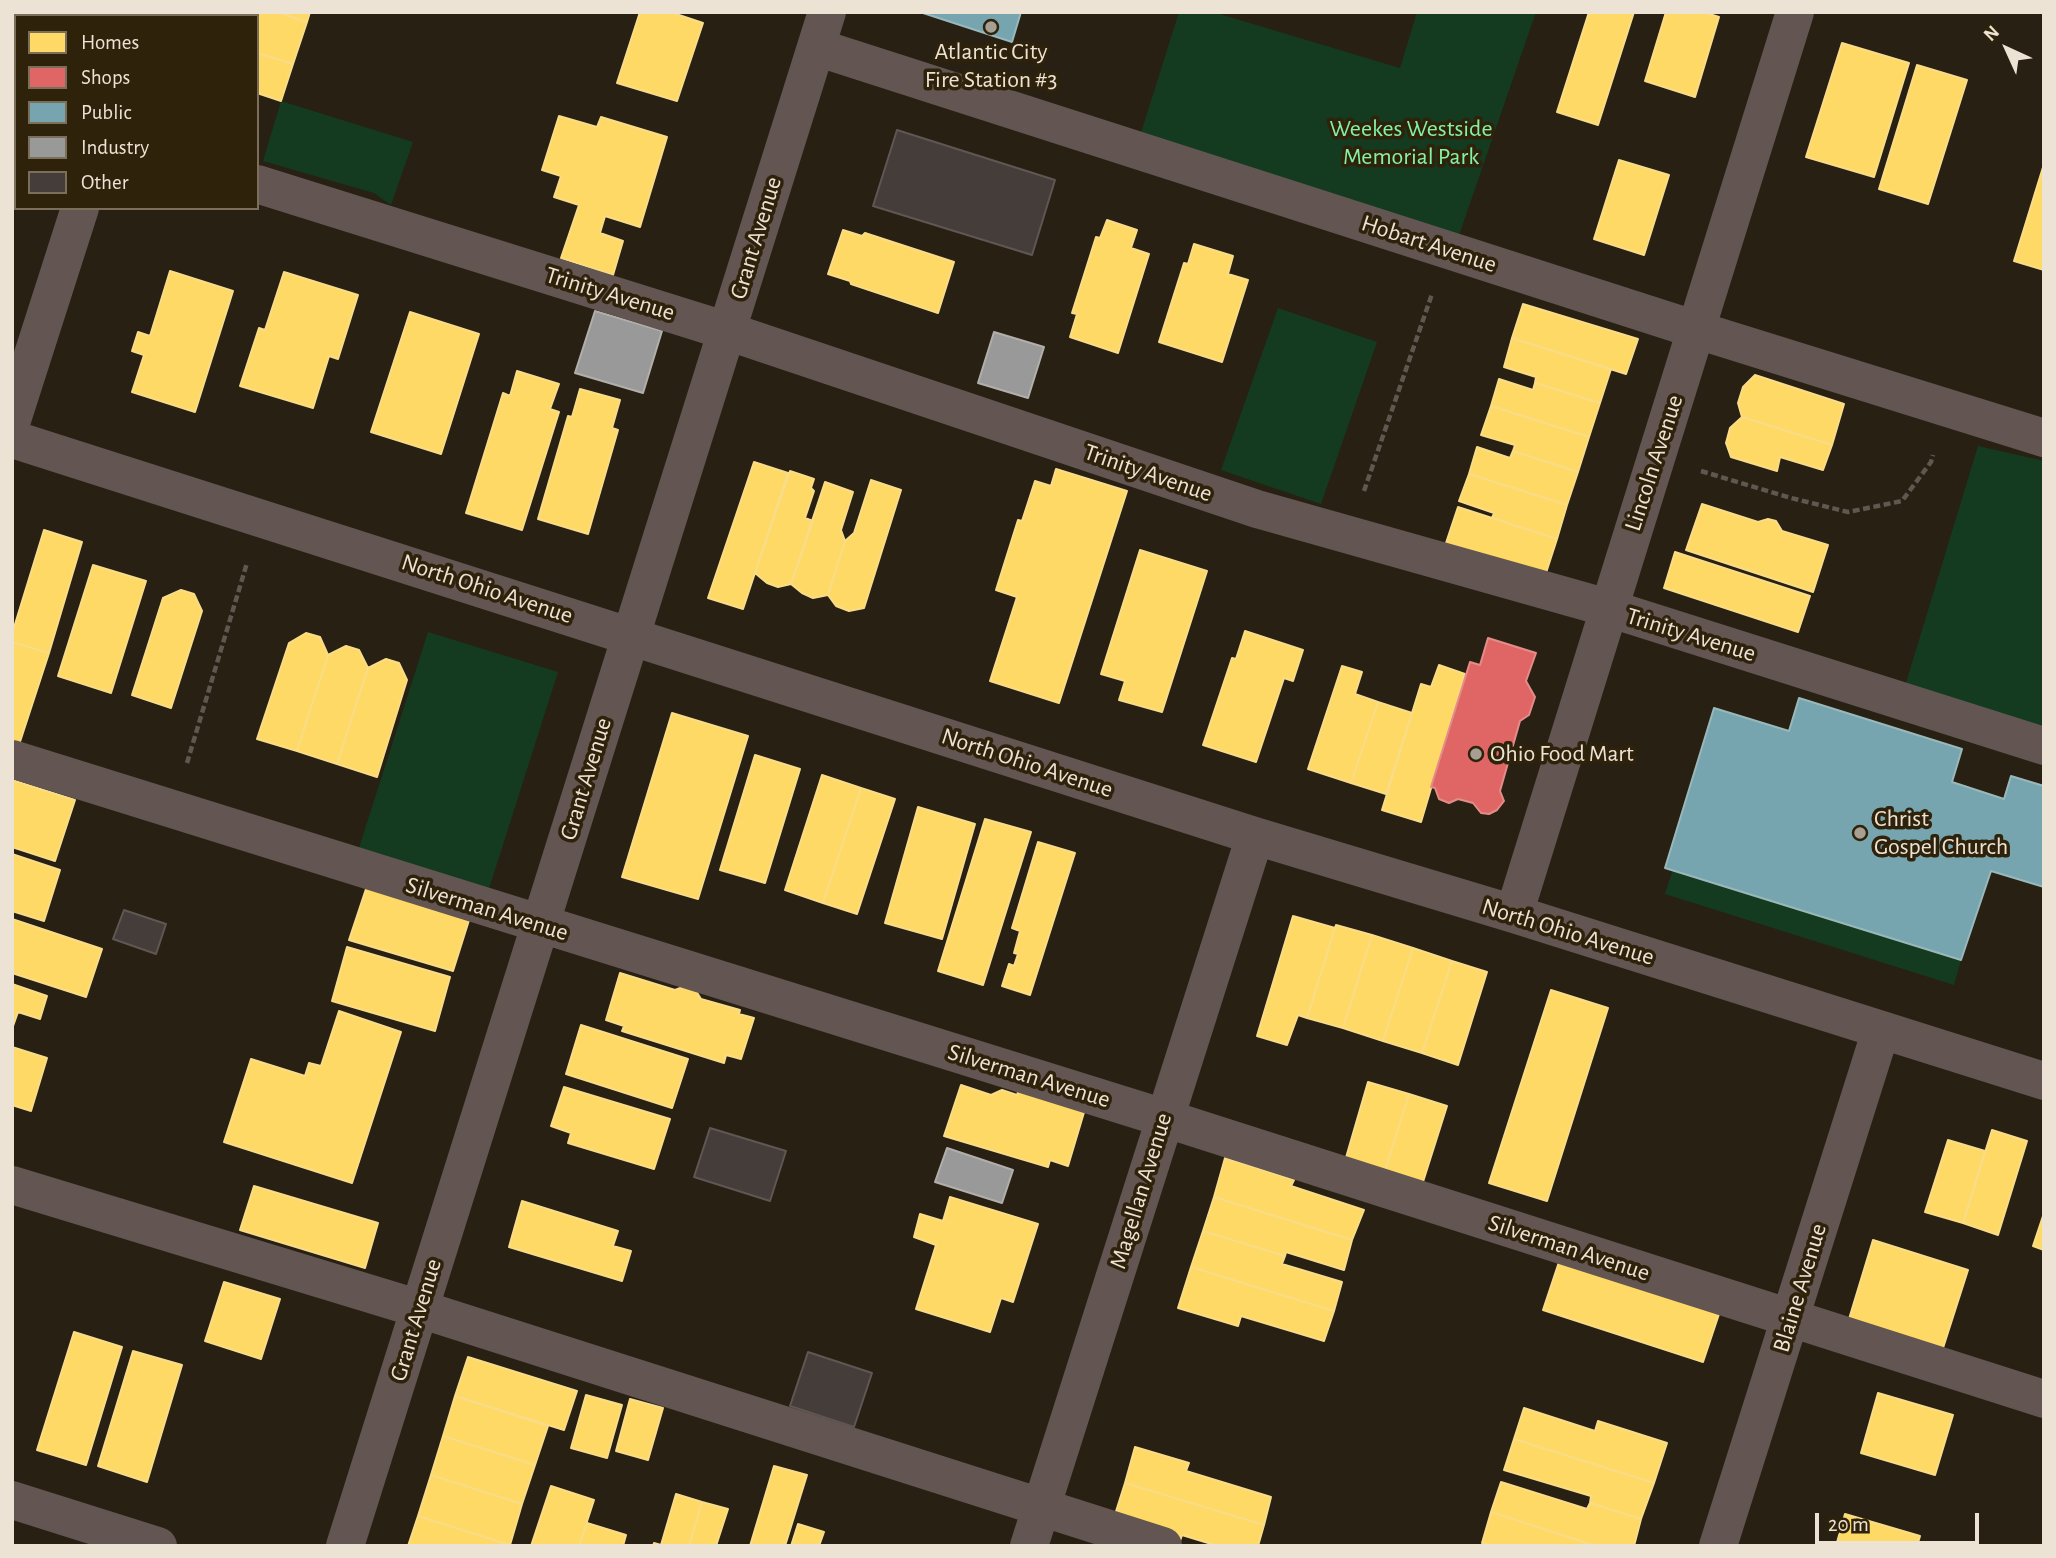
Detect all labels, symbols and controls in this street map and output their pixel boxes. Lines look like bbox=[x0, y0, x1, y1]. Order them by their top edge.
legend bbox=[14, 14, 259, 210]
north arrow bbox=[1972, 14, 2042, 84]
marker: Atlantic City Fire Station #3 bbox=[983, 19, 999, 35]
text: N bbox=[1980, 22, 2003, 45]
text: Homes bbox=[81, 32, 139, 53]
place label: Atlantic City Fire Station #3 bbox=[925, 38, 1057, 94]
text: Shops bbox=[81, 67, 130, 88]
text: Public bbox=[81, 102, 131, 123]
park label: Weekes Westside Memorial Park bbox=[1329, 115, 1493, 171]
text: Industry bbox=[81, 137, 149, 158]
text: Other bbox=[81, 172, 128, 193]
street label: Grant Avenue bbox=[724, 173, 788, 303]
street label: Hobart Avenue bbox=[1358, 209, 1500, 279]
street label: Trinity Avenue bbox=[542, 261, 678, 327]
street label: Lincoln Avenue bbox=[1618, 391, 1690, 535]
street label: Trinity Avenue bbox=[1080, 438, 1216, 508]
street label: North Ohio Avenue bbox=[398, 548, 576, 630]
street label: Trinity Avenue bbox=[1623, 602, 1759, 668]
street label: Grant Avenue bbox=[554, 714, 618, 844]
street label: North Ohio Avenue bbox=[938, 722, 1116, 804]
place label: Ohio Food Mart bbox=[1490, 740, 1634, 768]
marker: Ohio Food Mart bbox=[1468, 746, 1484, 762]
place label: Christ Gospel Church bbox=[1874, 805, 2008, 861]
marker: Christ Gospel Church bbox=[1852, 825, 1868, 841]
street label: Silverman Avenue bbox=[402, 871, 572, 947]
street label: North Ohio Avenue bbox=[1478, 892, 1658, 972]
street label: Silverman Avenue bbox=[944, 1038, 1114, 1114]
street label: Magellan Avenue bbox=[1104, 1110, 1178, 1272]
street label: Silverman Avenue bbox=[1485, 1208, 1653, 1288]
street label: Blaine Avenue bbox=[1767, 1220, 1833, 1356]
street label: Grant Avenue bbox=[384, 1255, 448, 1385]
scale bar bbox=[1818, 1498, 1982, 1542]
text: 20 m bbox=[1828, 1514, 1869, 1535]

